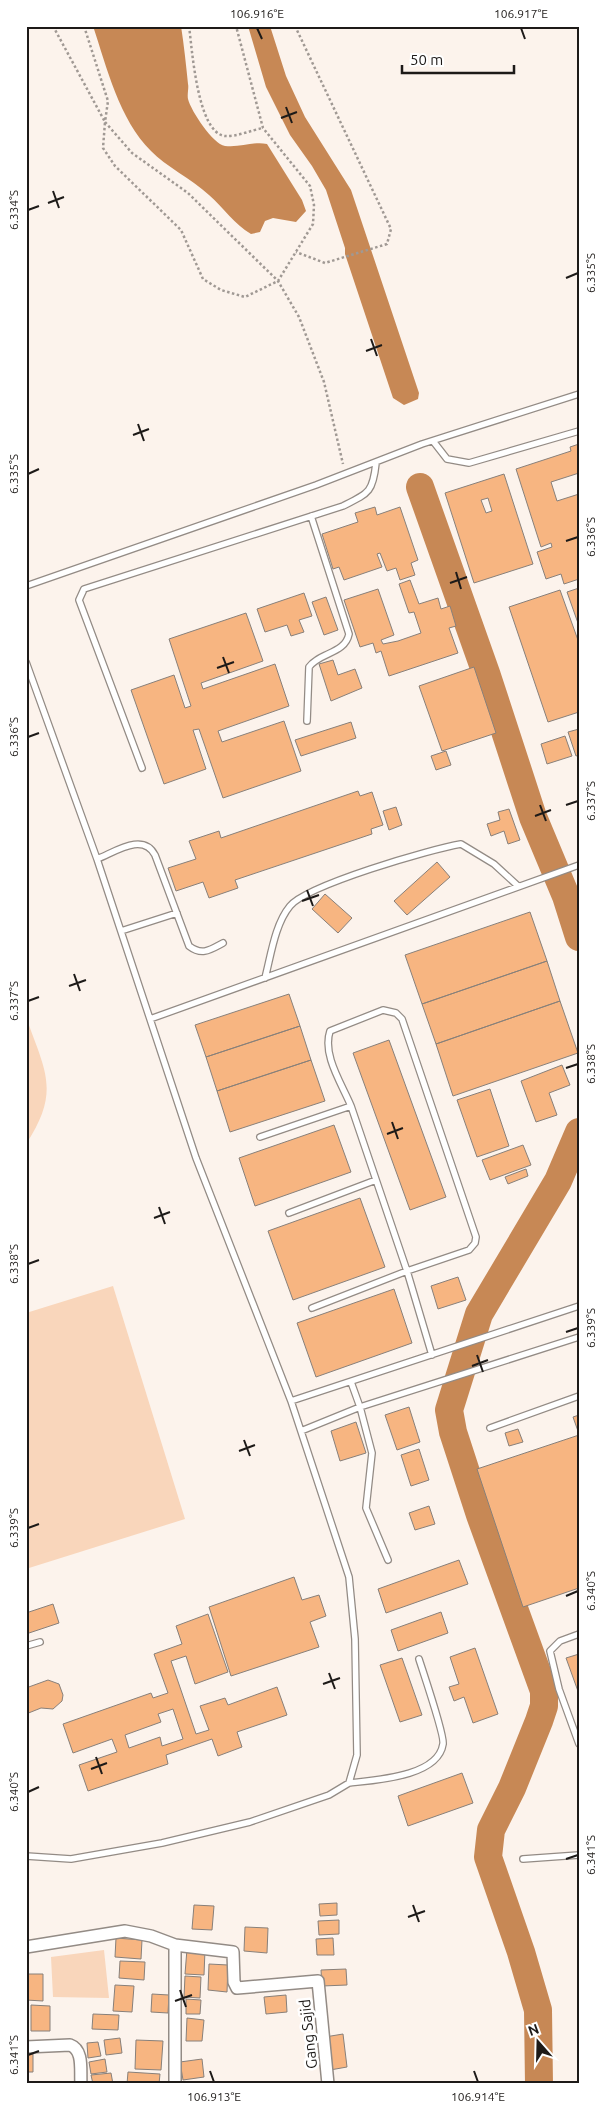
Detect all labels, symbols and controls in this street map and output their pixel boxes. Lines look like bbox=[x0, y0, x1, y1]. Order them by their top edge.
text: 106.916°E bbox=[230, 7, 284, 20]
text: 106.917°E bbox=[494, 7, 548, 20]
scale bar bbox=[402, 42, 515, 74]
text: 50 m bbox=[410, 51, 443, 68]
text: 6.334°S bbox=[7, 190, 20, 230]
text: 6.335°S bbox=[584, 253, 597, 293]
text: 6.335°S bbox=[7, 454, 20, 494]
text: 6.336°S bbox=[584, 517, 597, 557]
text: 6.336°S bbox=[7, 717, 20, 757]
text: 6.337°S bbox=[584, 781, 597, 821]
text: 6.337°S bbox=[7, 981, 20, 1021]
text: 6.338°S bbox=[584, 1044, 597, 1084]
text: 6.338°S bbox=[7, 1244, 20, 1284]
text: 6.339°S bbox=[584, 1308, 597, 1348]
text: 6.339°S bbox=[7, 1508, 20, 1548]
text: 6.340°S bbox=[584, 1571, 597, 1611]
text: 6.340°S bbox=[7, 1772, 20, 1812]
text: 6.341°S bbox=[584, 1835, 597, 1875]
street label: Gang Sajid bbox=[296, 1998, 320, 2070]
north arrow bbox=[512, 2018, 562, 2068]
text: N bbox=[526, 2020, 541, 2039]
text: 6.341°S bbox=[7, 2035, 20, 2075]
text: 106.913°E bbox=[187, 2090, 241, 2103]
text: 106.914°E bbox=[451, 2090, 505, 2103]

